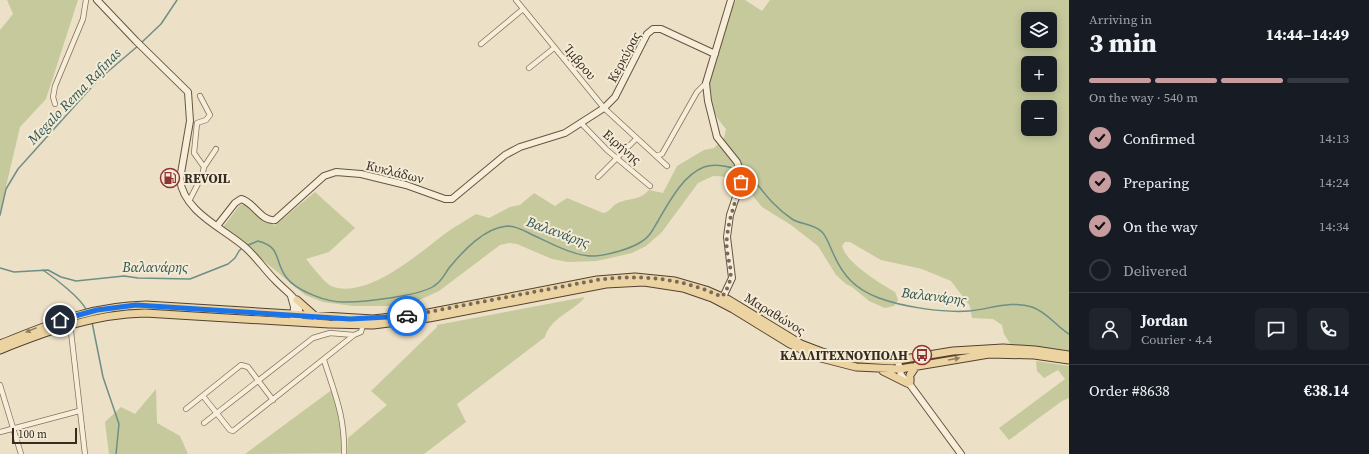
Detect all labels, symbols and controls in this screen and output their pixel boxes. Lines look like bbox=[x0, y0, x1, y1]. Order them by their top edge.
text: Arriving in bbox=[1089, 11, 1152, 28]
map controls bbox=[1021, 12, 1057, 136]
button: layers bbox=[1021, 12, 1057, 48]
text: 14:44–14:49 bbox=[1266, 24, 1349, 45]
text: 3 min bbox=[1089, 25, 1157, 61]
street label: Κερκύρας bbox=[604, 29, 645, 85]
street label: Ίμβρου bbox=[560, 40, 600, 83]
water label: Megalo Rema Rafinas bbox=[22, 43, 126, 149]
button: + bbox=[1021, 56, 1057, 92]
text: On the way · 540 m bbox=[1089, 89, 1198, 106]
button: − bbox=[1021, 100, 1057, 136]
street label: Ειρήνης bbox=[599, 126, 645, 168]
icon: check bbox=[1089, 127, 1111, 149]
text: Confirmed bbox=[1123, 128, 1195, 149]
text: 14:13 bbox=[1319, 130, 1349, 147]
street label: Κυκλάδων bbox=[364, 157, 426, 187]
pin bbox=[724, 165, 758, 199]
fuel station icon: REVOIL bbox=[159, 167, 181, 189]
place label: REVOIL bbox=[184, 170, 231, 187]
icon: bag bbox=[730, 171, 752, 193]
icon: check bbox=[1089, 171, 1111, 193]
text: Preparing bbox=[1123, 172, 1189, 193]
text: 14:24 bbox=[1319, 174, 1349, 191]
water label: Βαλανάρης bbox=[523, 211, 593, 253]
icon: check bbox=[1089, 215, 1111, 237]
text: On the way bbox=[1123, 216, 1198, 237]
text: 14:34 bbox=[1319, 218, 1349, 235]
water label: Βαλανάρης bbox=[121, 257, 188, 277]
text: Delivered bbox=[1123, 260, 1187, 281]
water label: Βαλανάρης bbox=[899, 282, 968, 310]
street label: Μαραθώνος bbox=[741, 289, 809, 339]
courier bbox=[387, 296, 427, 336]
pin bbox=[43, 303, 77, 337]
icon: car bbox=[396, 305, 418, 327]
button: person bbox=[1089, 308, 1131, 350]
button: chat bbox=[1255, 308, 1297, 350]
button: phone bbox=[1307, 308, 1349, 350]
icon: home bbox=[49, 309, 71, 331]
text: Jordan bbox=[1141, 310, 1188, 331]
one-way arrow bbox=[25, 328, 37, 334]
text: Courier · 4.4 bbox=[1141, 331, 1212, 348]
bus stop icon: ΚΑΛΛΙΤΕΧΝΟΥΠΟΛΗ bbox=[911, 344, 933, 366]
place label: ΚΑΛΛΙΤΕΧΝΟΥΠΟΛΗ bbox=[780, 347, 908, 364]
one-way arrow bbox=[948, 356, 960, 362]
text: Order #8638 bbox=[1089, 380, 1170, 401]
text: €38.14 bbox=[1304, 380, 1349, 401]
scale bar bbox=[12, 426, 77, 445]
text: 100 m bbox=[18, 427, 47, 442]

